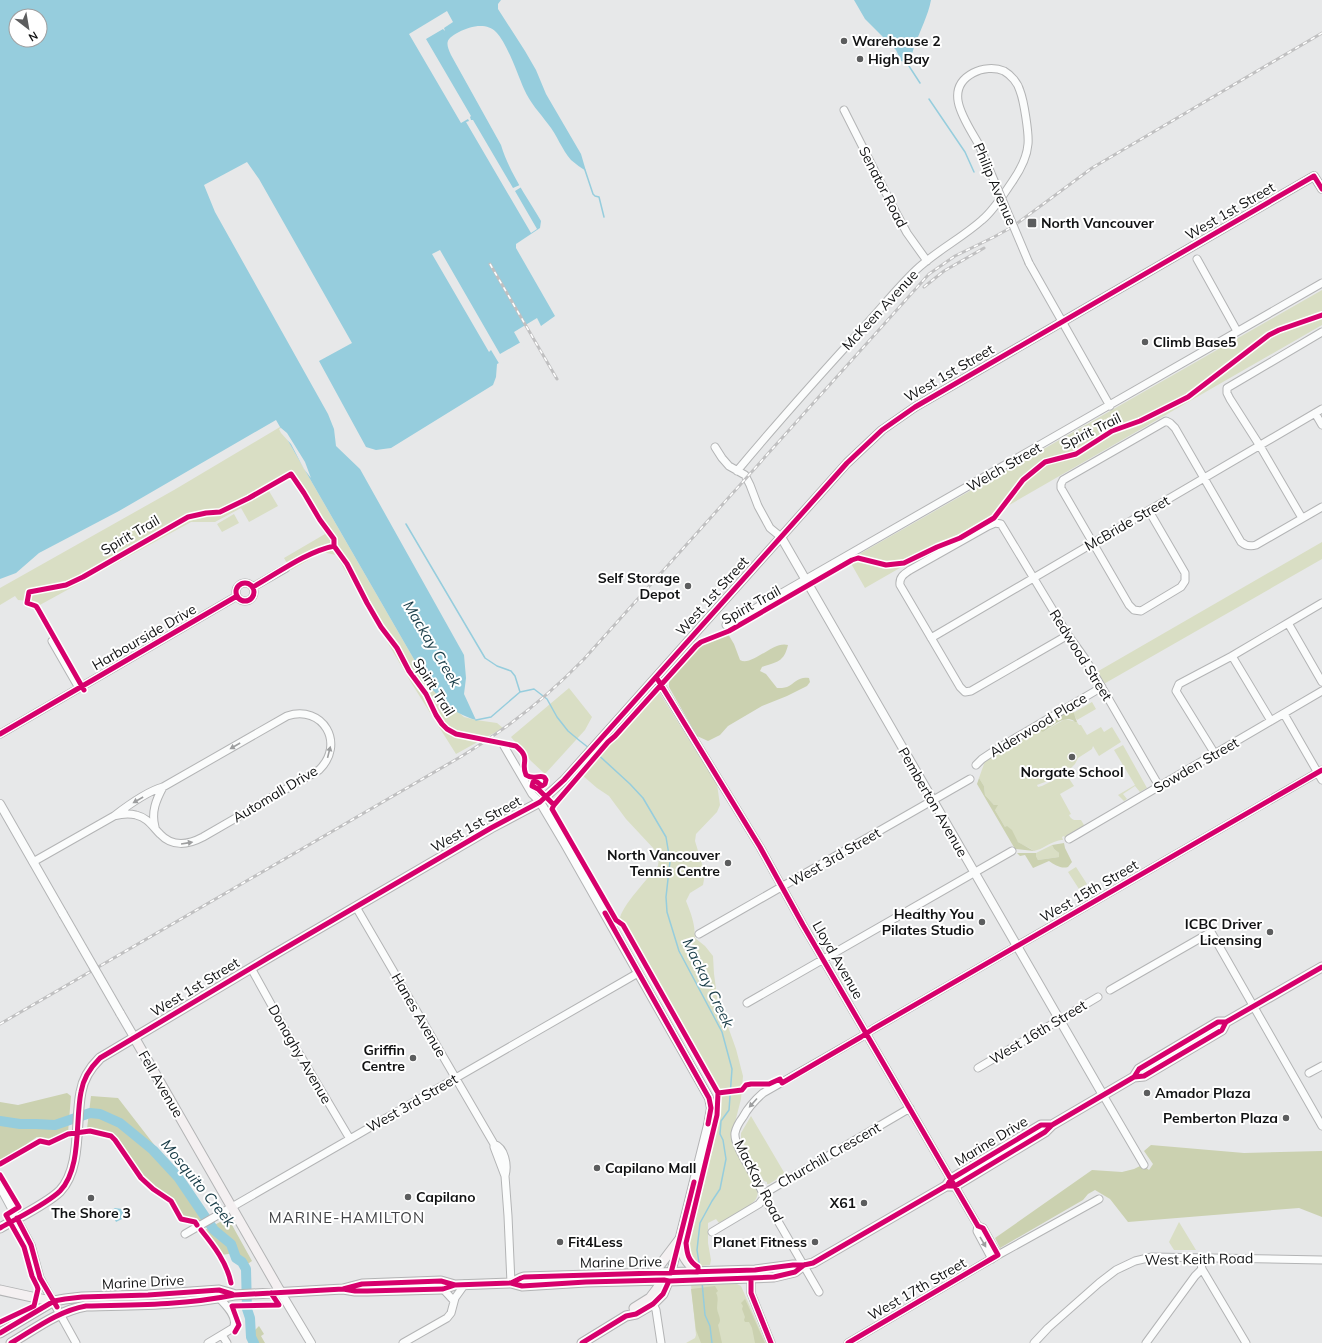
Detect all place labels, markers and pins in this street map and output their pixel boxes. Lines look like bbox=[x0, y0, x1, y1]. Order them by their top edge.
place label: Warehouse 2 bbox=[852, 32, 941, 50]
marker: Warehouse 2 bbox=[839, 36, 849, 46]
place label: High Bay bbox=[868, 50, 930, 68]
marker: High Bay bbox=[855, 54, 865, 64]
place label: North Vancouver bbox=[1041, 214, 1154, 232]
marker: North Vancouver bbox=[1026, 217, 1038, 229]
place label: Climb Base5 bbox=[1153, 333, 1236, 351]
marker: Climb Base5 bbox=[1140, 337, 1150, 347]
place label: Self Storage Depot bbox=[598, 569, 681, 603]
marker: Self Storage Depot bbox=[683, 581, 693, 591]
marker: Norgate School bbox=[1067, 752, 1077, 762]
place label: Norgate School bbox=[1020, 763, 1124, 781]
place label: North Vancouver Tennis Centre bbox=[607, 846, 720, 880]
marker: North Vancouver Tennis Centre bbox=[723, 858, 733, 868]
place label: Healthy You Pilates Studio bbox=[882, 905, 974, 939]
place label: ICBC Driver Licensing bbox=[1185, 915, 1262, 949]
marker: Healthy You Pilates Studio bbox=[977, 917, 987, 927]
marker: ICBC Driver Licensing bbox=[1265, 927, 1275, 937]
place label: Griffin Centre bbox=[361, 1041, 405, 1075]
marker: Griffin Centre bbox=[408, 1053, 418, 1063]
place label: Amador Plaza bbox=[1155, 1084, 1251, 1102]
marker: Amador Plaza bbox=[1142, 1088, 1152, 1098]
place label: Pemberton Plaza bbox=[1163, 1109, 1278, 1127]
marker: Pemberton Plaza bbox=[1281, 1113, 1291, 1123]
place label: Capilano Mall bbox=[605, 1159, 696, 1177]
marker: Capilano Mall bbox=[592, 1163, 602, 1173]
place label: Capilano bbox=[416, 1188, 475, 1206]
marker: Capilano bbox=[403, 1192, 413, 1202]
marker: The Shore 3 bbox=[86, 1193, 96, 1203]
place label: X61 bbox=[829, 1194, 856, 1212]
marker: X61 bbox=[859, 1198, 869, 1208]
place label: The Shore 3 bbox=[51, 1204, 131, 1222]
place label: Fit4Less bbox=[568, 1233, 623, 1251]
place label: Planet Fitness bbox=[713, 1233, 807, 1251]
marker: Fit4Less bbox=[555, 1237, 565, 1247]
marker: Planet Fitness bbox=[810, 1237, 820, 1247]

